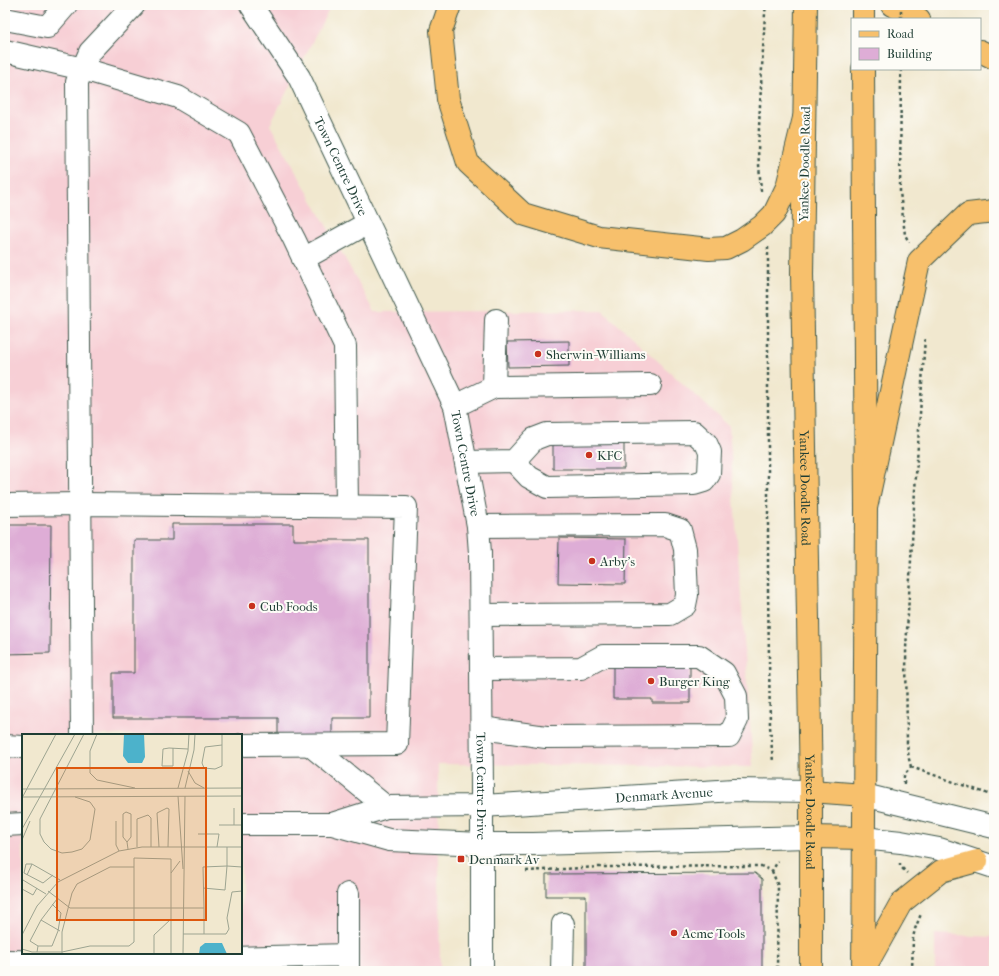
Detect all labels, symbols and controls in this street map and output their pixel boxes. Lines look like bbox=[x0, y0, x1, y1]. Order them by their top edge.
legend bbox=[851, 18, 981, 70]
text: Road bbox=[887, 27, 914, 41]
text: Building bbox=[887, 47, 932, 61]
street label: Yankee Doodle Road bbox=[796, 105, 813, 223]
street label: Town Centre Drive bbox=[311, 114, 371, 219]
place label: Sherwin-Williams bbox=[546, 347, 646, 362]
marker: Sherwin-Williams bbox=[533, 349, 543, 359]
street label: Town Centre Drive bbox=[448, 409, 483, 518]
street label: Yankee Doodle Road bbox=[797, 429, 814, 547]
place label: KFC bbox=[597, 448, 622, 463]
marker: KFC bbox=[584, 450, 594, 460]
place label: Arby's bbox=[599, 554, 635, 569]
marker: Arby's bbox=[587, 556, 597, 566]
place label: Cub Foods bbox=[260, 599, 318, 614]
marker: Cub Foods bbox=[247, 601, 257, 611]
place label: Burger King bbox=[659, 674, 731, 689]
marker: Burger King bbox=[646, 676, 656, 686]
street label: Town Centre Drive bbox=[474, 732, 489, 841]
inset map bbox=[22, 734, 242, 954]
street label: Yankee Doodle Road bbox=[802, 753, 818, 871]
street label: Denmark Avenue bbox=[615, 784, 714, 806]
place label: Denmark Av bbox=[469, 852, 540, 867]
marker: Denmark Av bbox=[456, 854, 466, 864]
place label: Acme Tools bbox=[681, 926, 745, 941]
marker: Acme Tools bbox=[669, 928, 679, 938]

